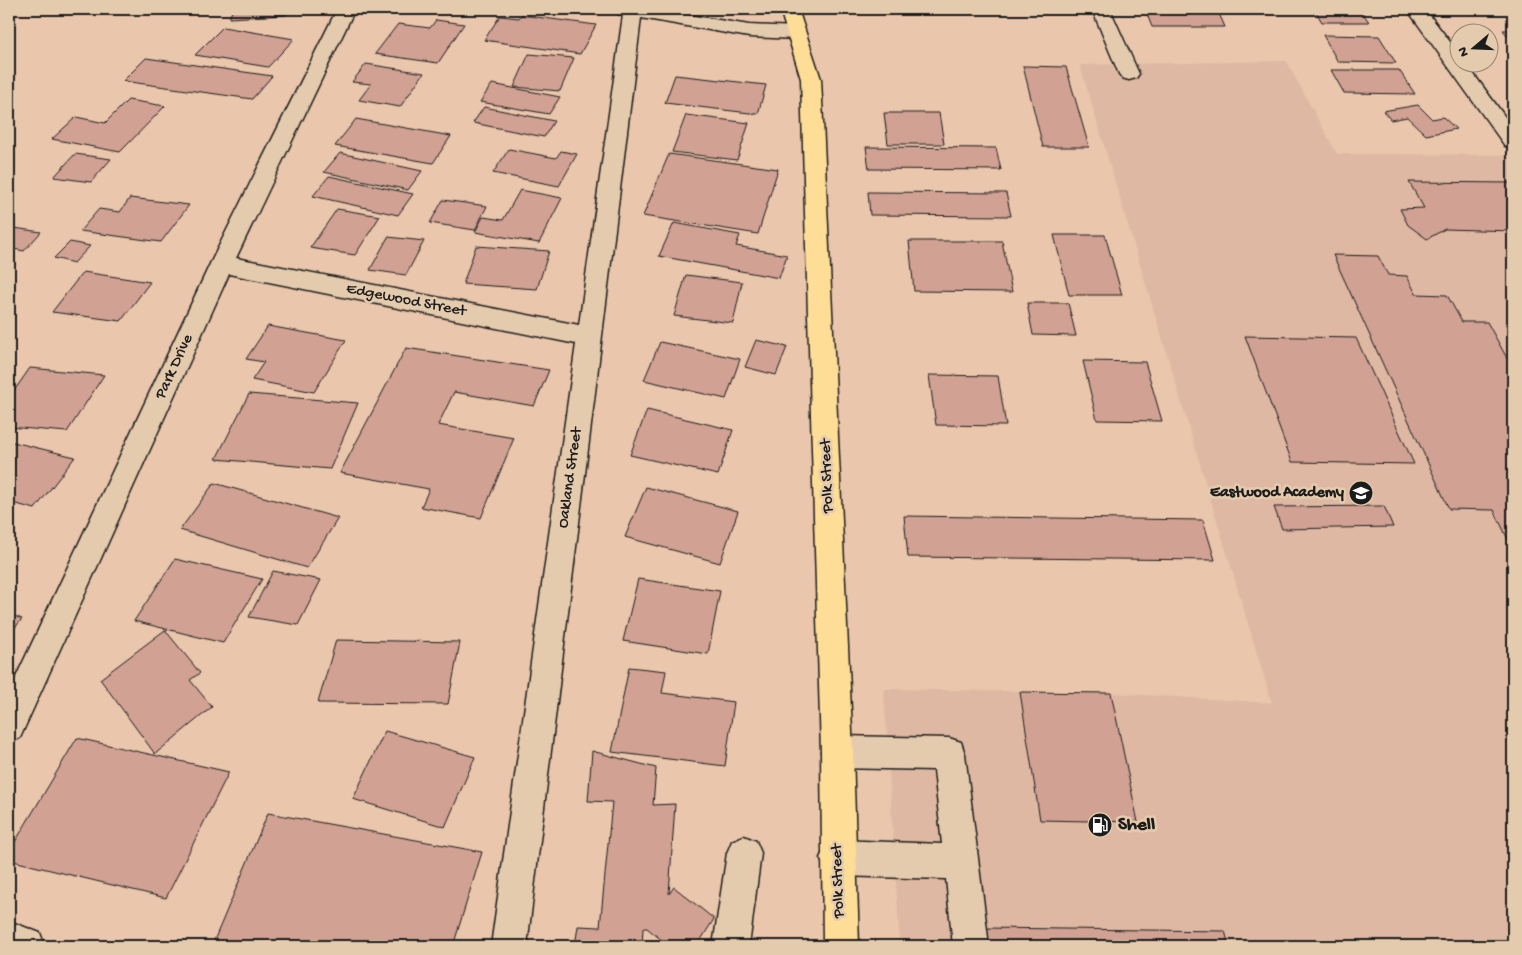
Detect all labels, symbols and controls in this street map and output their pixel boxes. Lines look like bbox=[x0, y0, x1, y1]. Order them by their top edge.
north arrow bbox=[1450, 22, 1500, 72]
text: N bbox=[1455, 44, 1474, 59]
street label: Edgewood Street bbox=[345, 280, 469, 322]
street label: Park Drive bbox=[151, 331, 199, 403]
street label: Oakland Street bbox=[555, 425, 588, 530]
street label: Polk Street bbox=[817, 437, 839, 514]
school or university icon: Eastwood Academy bbox=[1348, 480, 1374, 506]
place label: Eastwood Academy bbox=[1210, 484, 1344, 503]
fuel station icon: Shell bbox=[1087, 812, 1113, 838]
place label: Shell bbox=[1118, 814, 1155, 837]
street label: Polk Street bbox=[828, 842, 850, 919]

